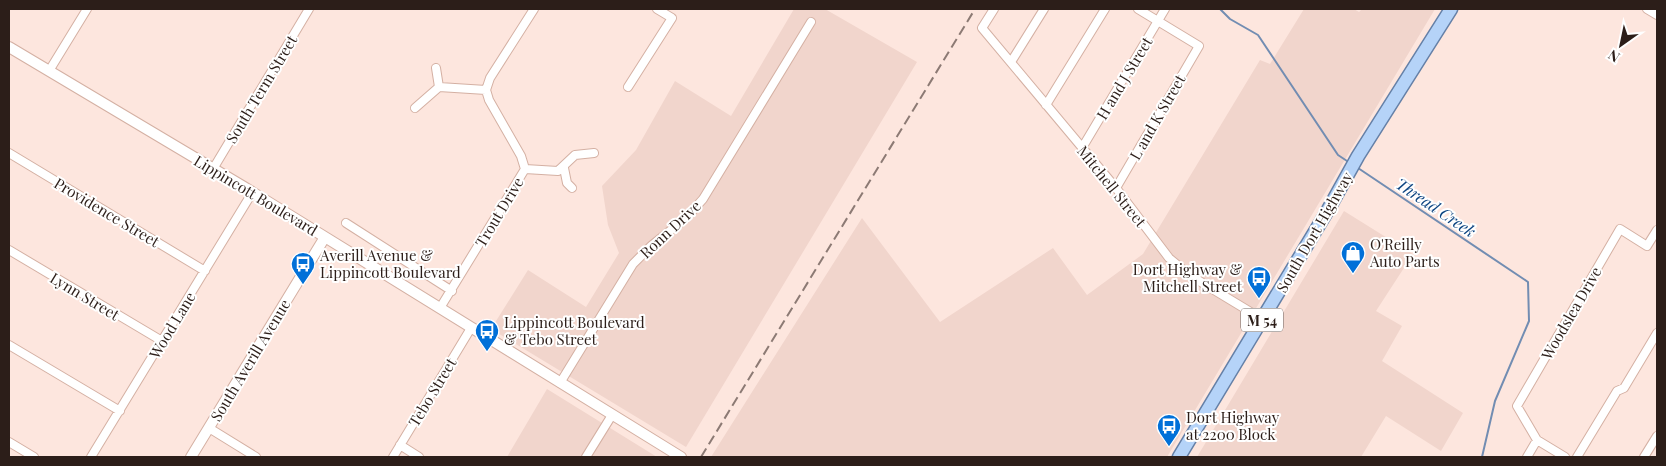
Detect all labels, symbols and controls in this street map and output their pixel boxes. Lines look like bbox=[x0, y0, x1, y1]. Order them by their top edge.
north arrow bbox=[1596, 20, 1646, 70]
street label: South Term Street bbox=[221, 31, 302, 147]
street label: H and J Street bbox=[1092, 32, 1157, 123]
text: N bbox=[1604, 46, 1623, 67]
street label: L and K Street bbox=[1125, 70, 1190, 163]
street label: Mitchell Street bbox=[1073, 141, 1151, 231]
street label: Lippincott Boulevard bbox=[191, 150, 322, 240]
street label: South Dort Highway bbox=[1271, 168, 1357, 296]
street label: Providence Street bbox=[51, 173, 164, 252]
street label: Trout Drive bbox=[470, 173, 528, 251]
water label: Thread Creek bbox=[1392, 173, 1480, 241]
street label: Ronn Drive bbox=[635, 196, 705, 262]
place label: O'Reilly Auto Parts bbox=[1369, 234, 1440, 271]
shop icon: O'Reilly Auto Parts bbox=[1340, 240, 1366, 274]
place label: Averill Avenue & Lippincott Boulevard bbox=[319, 245, 461, 282]
bus stop icon: Averill Avenue & Lippincott Boulevard bbox=[290, 251, 316, 285]
place label: Dort Highway & Mitchell Street bbox=[1133, 259, 1243, 296]
street label: Woodslea Drive bbox=[1536, 263, 1606, 364]
bus stop icon: Dort Highway & Mitchell Street bbox=[1246, 265, 1272, 299]
street label: Lynn Street bbox=[47, 267, 124, 325]
street label: Wood Lane bbox=[144, 288, 200, 363]
street label: South Averill Avenue bbox=[206, 295, 294, 425]
road number: M 54 bbox=[1241, 308, 1283, 332]
place label: Lippincott Boulevard & Tebo Street bbox=[504, 312, 645, 349]
bus stop icon: Lippincott Boulevard & Tebo Street bbox=[474, 318, 500, 352]
street label: Tebo Street bbox=[404, 353, 461, 430]
place label: Dort Highway at 2200 Block bbox=[1186, 407, 1280, 444]
bus stop icon: Dort Highway at 2200 Block bbox=[1156, 413, 1182, 447]

